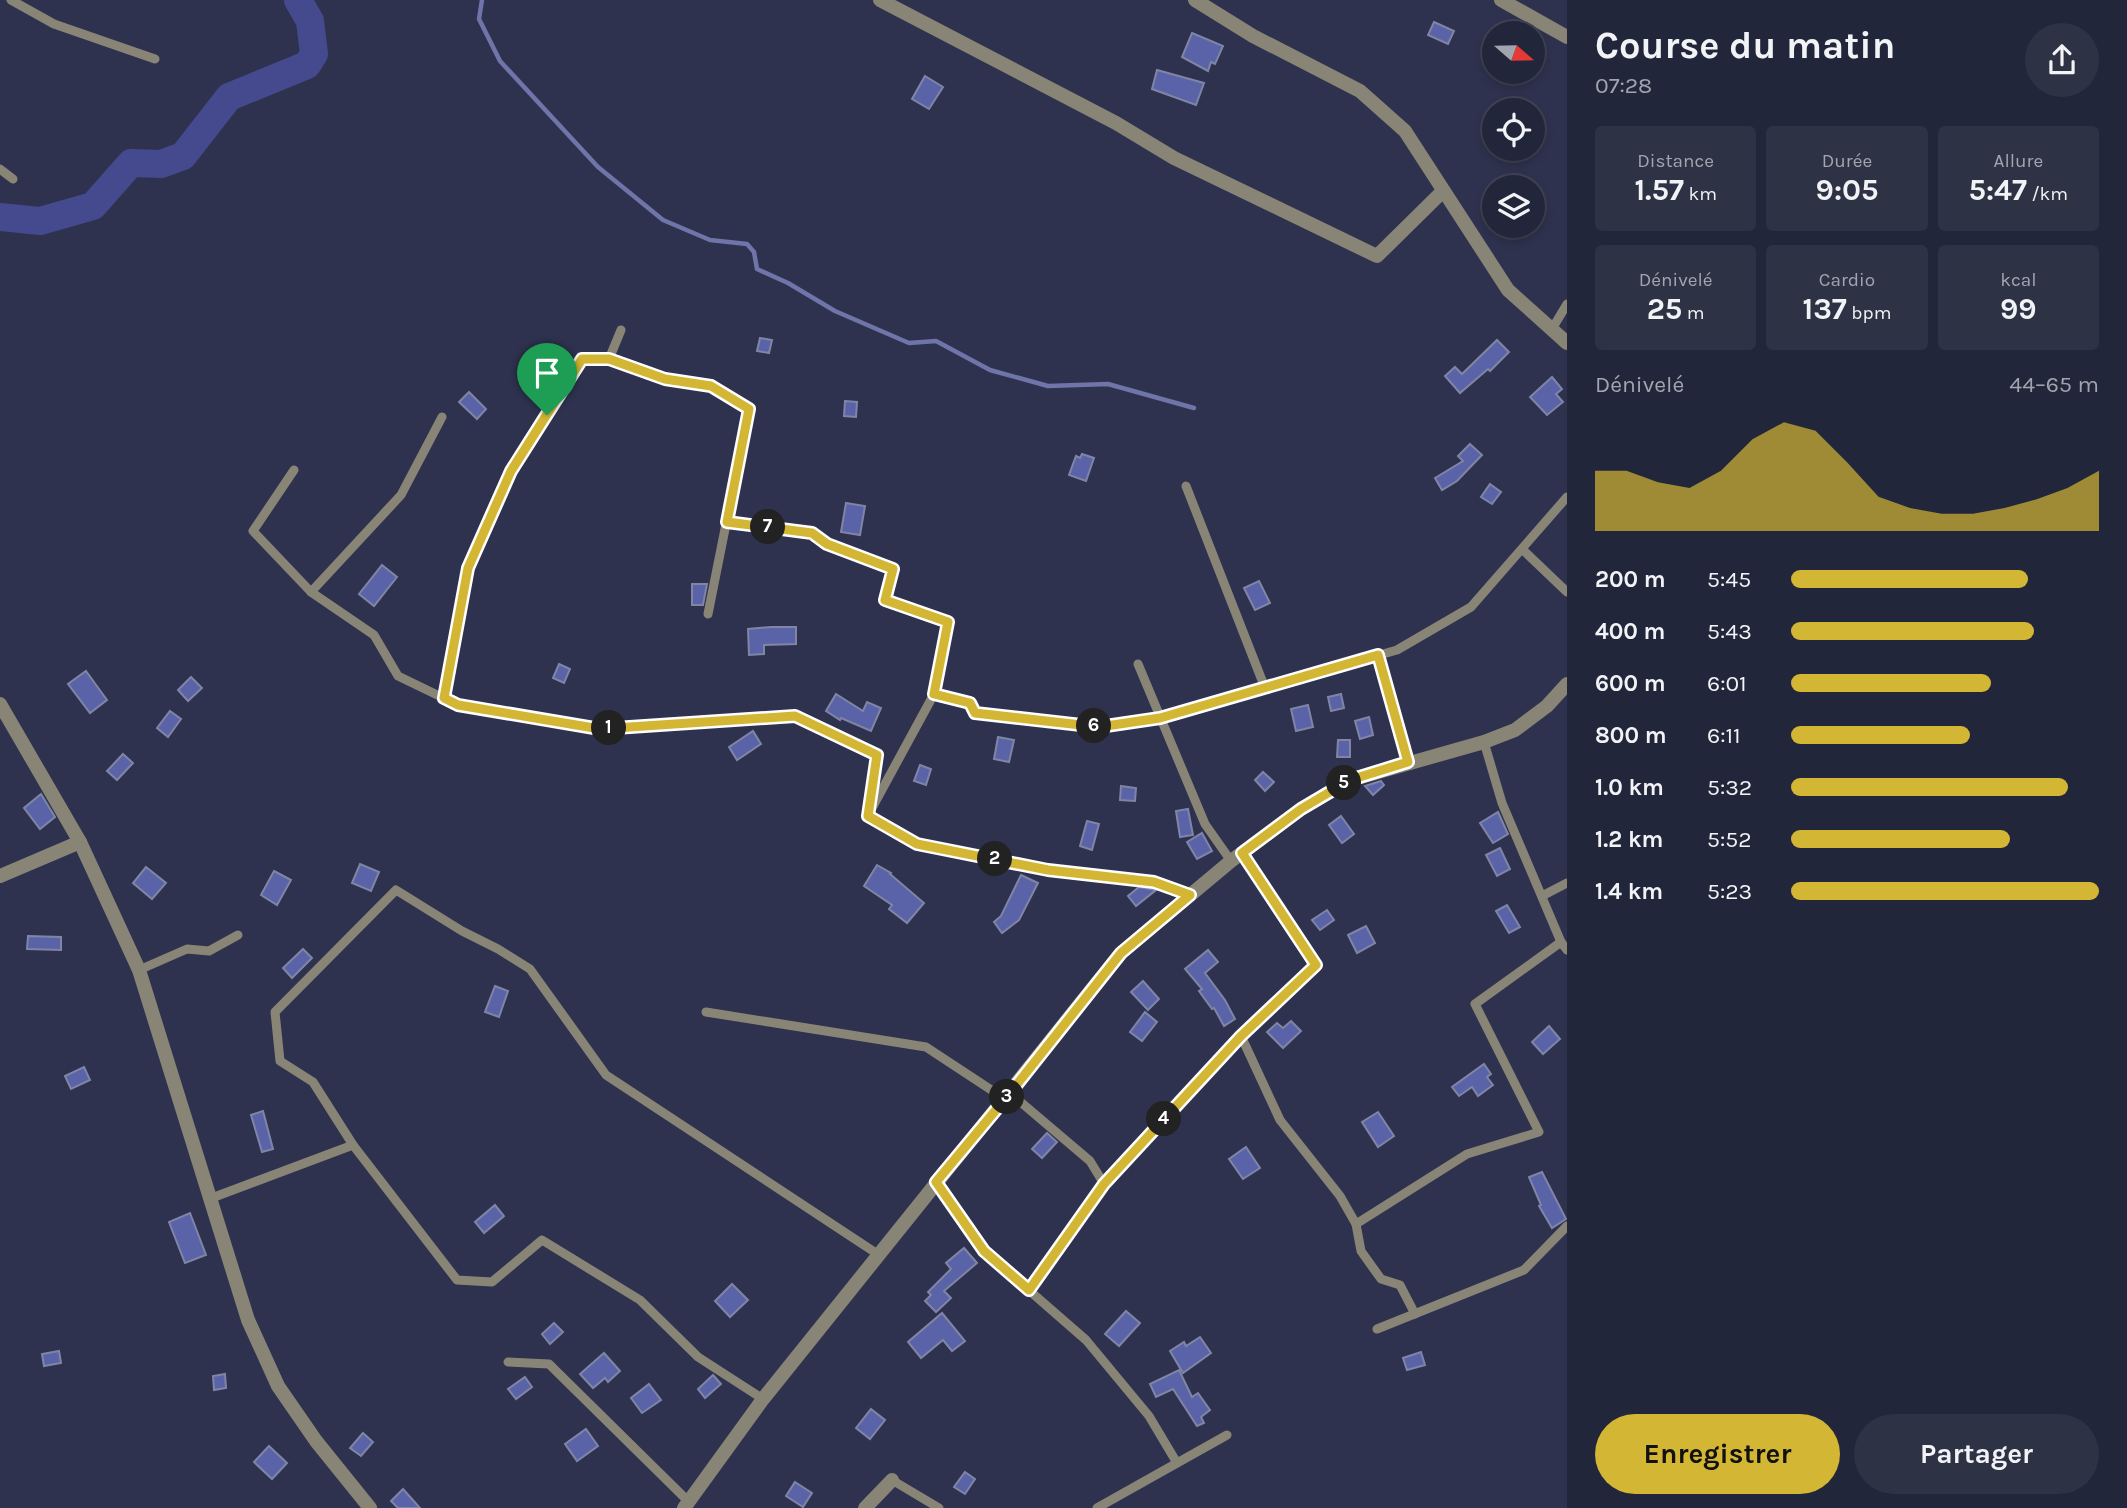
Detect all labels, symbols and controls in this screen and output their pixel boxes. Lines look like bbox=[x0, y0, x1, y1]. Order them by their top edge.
north arrow bbox=[1482, 21, 1545, 84]
map controls bbox=[1482, 21, 1545, 238]
text: Course du matin bbox=[1595, 23, 1895, 68]
button: share bbox=[2025, 23, 2099, 97]
text: 07:28 bbox=[1595, 72, 1652, 99]
button: locate bbox=[1482, 98, 1545, 161]
text: Distance bbox=[1637, 150, 1714, 172]
text: Durée bbox=[1822, 150, 1872, 172]
text: Allure bbox=[1993, 150, 2043, 172]
text: 1.57 bbox=[1634, 172, 1684, 208]
text: 9:05 bbox=[1816, 172, 1878, 208]
text: 5:47 bbox=[1969, 172, 2027, 208]
button: layers bbox=[1482, 175, 1545, 238]
text: km bbox=[1684, 183, 1717, 205]
text: /km bbox=[2027, 183, 2068, 205]
text: Dénivelé bbox=[1639, 269, 1713, 291]
text: Cardio bbox=[1819, 269, 1875, 291]
text: kcal bbox=[2000, 269, 2036, 291]
text: 25 bbox=[1647, 291, 1682, 327]
text: 137 bbox=[1803, 291, 1847, 327]
text: 99 bbox=[2000, 291, 2037, 327]
text: m bbox=[1682, 302, 1705, 324]
text: bpm bbox=[1847, 302, 1891, 324]
pin bbox=[517, 343, 577, 415]
icon: arrive bbox=[528, 354, 566, 392]
text: Dénivelé bbox=[1595, 371, 1684, 398]
text: 44–65 m bbox=[2009, 371, 2099, 398]
pin: 7 bbox=[750, 510, 786, 544]
text: 7 bbox=[763, 515, 772, 537]
text: 200 m bbox=[1595, 566, 1666, 593]
text: 5:45 bbox=[1707, 566, 1751, 593]
text: 400 m bbox=[1595, 618, 1665, 645]
text: 5:43 bbox=[1707, 618, 1752, 645]
text: 600 m bbox=[1595, 670, 1666, 697]
text: 6:01 bbox=[1707, 670, 1747, 697]
pin: 6 bbox=[1076, 708, 1112, 744]
pin: 1 bbox=[592, 710, 626, 746]
text: 6 bbox=[1088, 714, 1099, 736]
text: 1 bbox=[605, 716, 612, 738]
text: 800 m bbox=[1595, 722, 1667, 749]
text: 6:11 bbox=[1707, 722, 1741, 749]
pin: 5 bbox=[1326, 766, 1362, 800]
text: 5 bbox=[1338, 771, 1349, 793]
text: 1.0 km bbox=[1595, 774, 1664, 801]
text: 5:32 bbox=[1707, 774, 1752, 801]
text: 1.2 km bbox=[1595, 826, 1663, 853]
text: 5:52 bbox=[1707, 826, 1752, 853]
pin: 2 bbox=[978, 842, 1012, 876]
text: 2 bbox=[989, 847, 1000, 869]
text: 1.4 km bbox=[1595, 878, 1663, 905]
text: 5:23 bbox=[1707, 878, 1752, 905]
pin: 3 bbox=[990, 1080, 1024, 1114]
text: 3 bbox=[1001, 1085, 1012, 1107]
pin: 4 bbox=[1146, 1102, 1182, 1136]
text: 4 bbox=[1158, 1107, 1169, 1129]
button: Enregistrer bbox=[1595, 1414, 1840, 1494]
button: Partager bbox=[1854, 1414, 2099, 1494]

